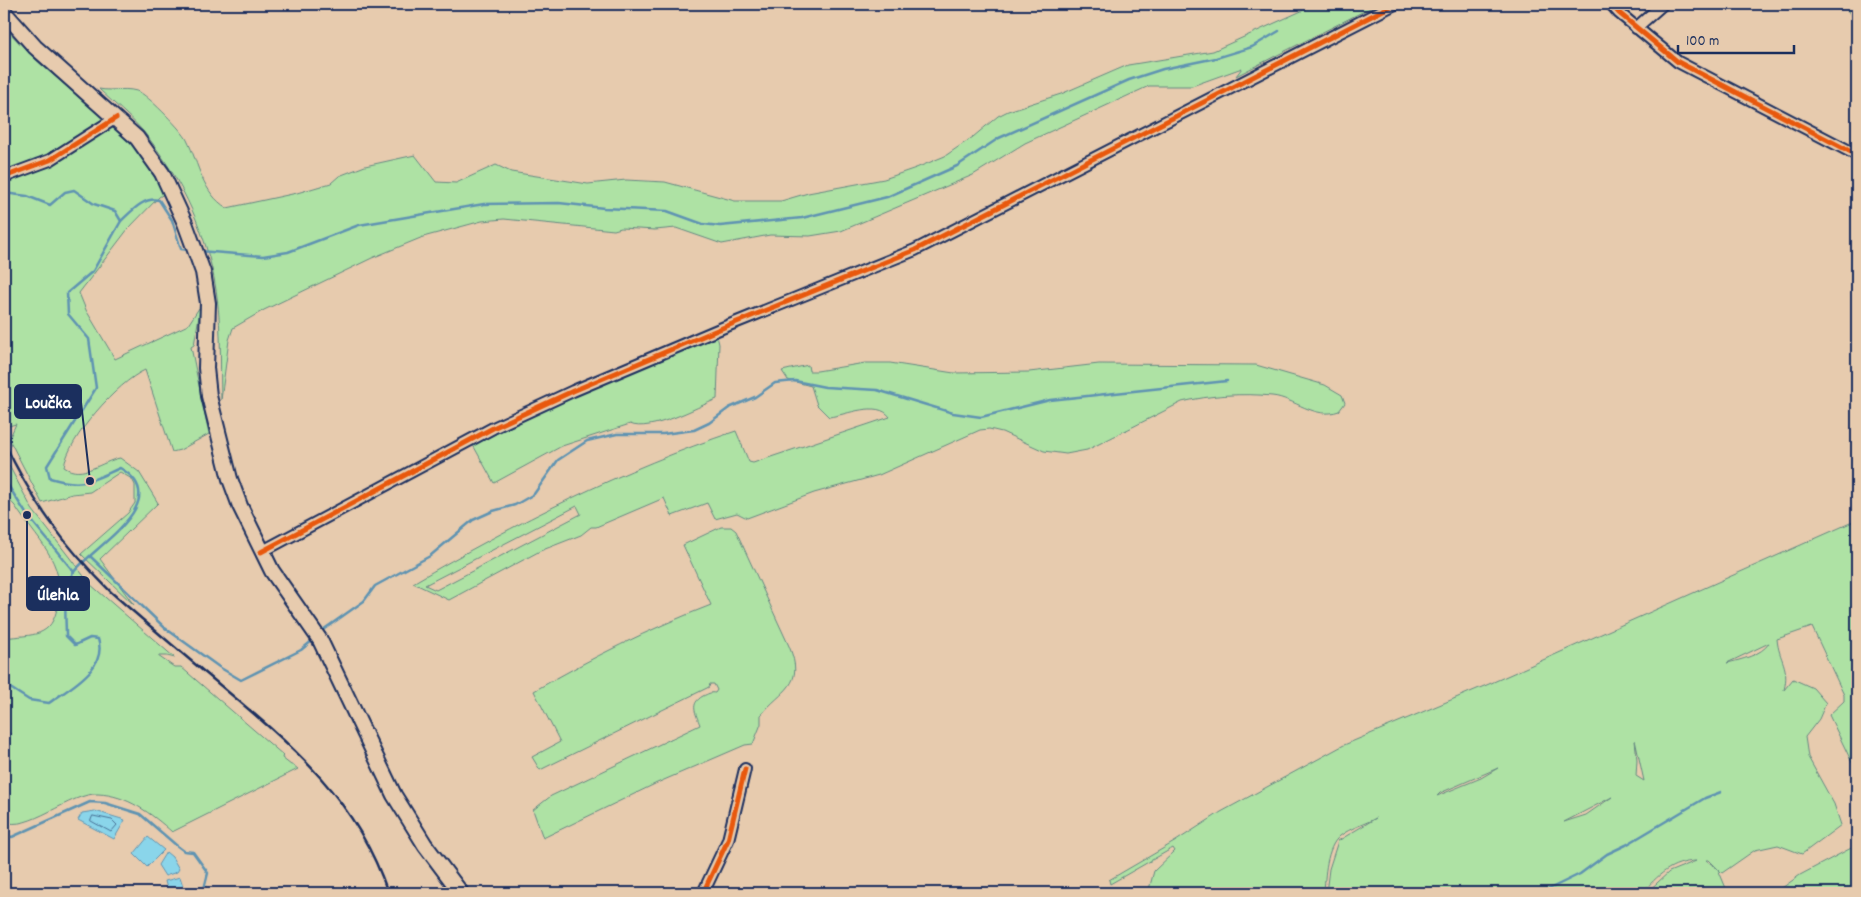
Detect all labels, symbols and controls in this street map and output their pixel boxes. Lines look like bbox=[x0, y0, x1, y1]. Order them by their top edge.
scale bar bbox=[1678, 22, 1795, 54]
text: 100 m bbox=[1686, 31, 1719, 53]
callout: Loučka bbox=[15, 385, 81, 418]
text: Loučka bbox=[25, 392, 72, 417]
callout: Úlehla bbox=[27, 577, 89, 610]
text: Úlehla bbox=[37, 584, 79, 609]

